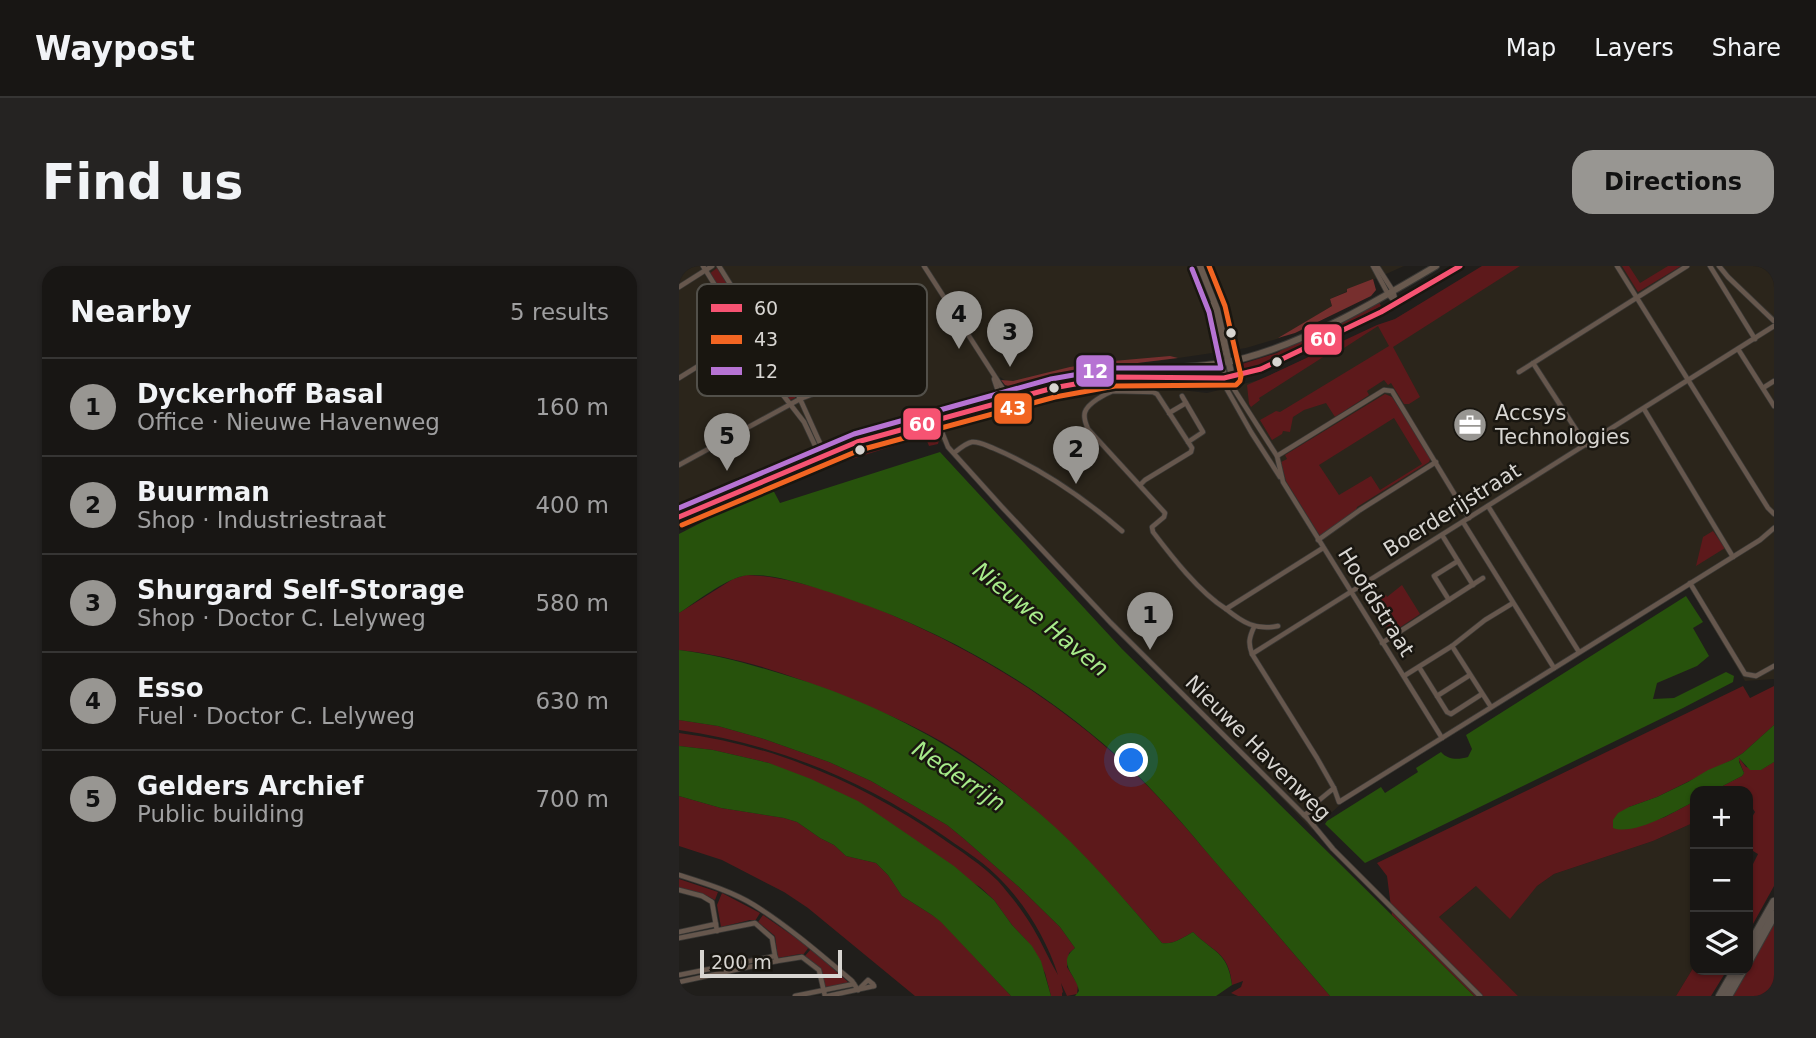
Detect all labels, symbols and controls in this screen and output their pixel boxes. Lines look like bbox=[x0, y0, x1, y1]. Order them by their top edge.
text: Waypost bbox=[35, 29, 195, 68]
text: Map bbox=[1506, 34, 1556, 62]
text: Layers bbox=[1594, 34, 1674, 62]
text: Share bbox=[1712, 34, 1781, 62]
button: Directions bbox=[1572, 150, 1774, 214]
text: Find us bbox=[42, 154, 243, 211]
legend bbox=[697, 284, 927, 396]
pin: 4 bbox=[936, 291, 982, 349]
text: Nearby bbox=[70, 294, 192, 329]
text: 60 bbox=[754, 297, 778, 319]
text: 5 results bbox=[510, 299, 609, 325]
pin: 3 bbox=[987, 309, 1033, 367]
line badge: 60 bbox=[1303, 323, 1343, 356]
unlabelled marker bbox=[1224, 326, 1238, 340]
text: 43 bbox=[754, 328, 778, 350]
text: 60 bbox=[1310, 328, 1336, 350]
line badge: 12 bbox=[1075, 354, 1115, 388]
unlabelled marker bbox=[1270, 355, 1284, 369]
text: 12 bbox=[754, 360, 778, 382]
text: 12 bbox=[1082, 360, 1108, 382]
text: Dyckerhoff Basal bbox=[137, 379, 384, 409]
unlabelled marker bbox=[1047, 381, 1061, 395]
line badge: 43 bbox=[993, 392, 1033, 425]
text: 1 bbox=[85, 394, 101, 420]
text: 160 m bbox=[535, 394, 609, 420]
text: 43 bbox=[1000, 397, 1026, 419]
place label: Accsys Technologies bbox=[1494, 401, 1630, 449]
office icon: Accsys Technologies bbox=[1451, 406, 1489, 444]
line badge: 60 bbox=[902, 407, 942, 441]
text: Office · Nieuwe Havenweg bbox=[137, 409, 440, 435]
pin: 5 bbox=[704, 413, 750, 471]
text: 60 bbox=[909, 413, 935, 435]
pin: 2 bbox=[1053, 426, 1099, 484]
unlabelled marker bbox=[853, 443, 867, 457]
street label: Boerderijstraat bbox=[1379, 458, 1525, 562]
text: Buurman bbox=[137, 477, 270, 507]
text: 2 bbox=[85, 492, 101, 518]
text: 400 m bbox=[535, 492, 609, 518]
text: Shop · Industriestraat bbox=[137, 507, 386, 533]
street label: Hoofdstraat bbox=[1333, 543, 1419, 661]
water label: Nieuwe Haven bbox=[968, 557, 1114, 681]
text: Shurgard Self-Storage bbox=[137, 575, 465, 605]
text: 3 bbox=[85, 590, 101, 616]
text: 580 m bbox=[535, 590, 609, 616]
pin: 1 bbox=[1127, 592, 1173, 650]
text: Shop · Doctor C. Lelyweg bbox=[137, 605, 426, 631]
street label: Nieuwe Havenweg bbox=[1180, 670, 1336, 826]
text: Esso bbox=[137, 673, 204, 703]
text: 4 bbox=[85, 688, 101, 714]
text: 630 m bbox=[535, 688, 609, 714]
text: Fuel · Doctor C. Lelyweg bbox=[137, 703, 415, 729]
water label: Nederrijn bbox=[908, 735, 1010, 817]
your location bbox=[1114, 743, 1148, 777]
text: Gelders Archief bbox=[137, 771, 363, 801]
text: 5 bbox=[85, 786, 101, 812]
text: 700 m bbox=[535, 786, 609, 812]
map controls bbox=[1690, 786, 1753, 975]
button: + bbox=[1690, 786, 1753, 849]
text: Public building bbox=[137, 801, 305, 827]
button: − bbox=[1690, 849, 1753, 912]
button: layers bbox=[1690, 912, 1753, 975]
scale bar bbox=[700, 947, 842, 979]
text: 200 m bbox=[711, 951, 772, 973]

